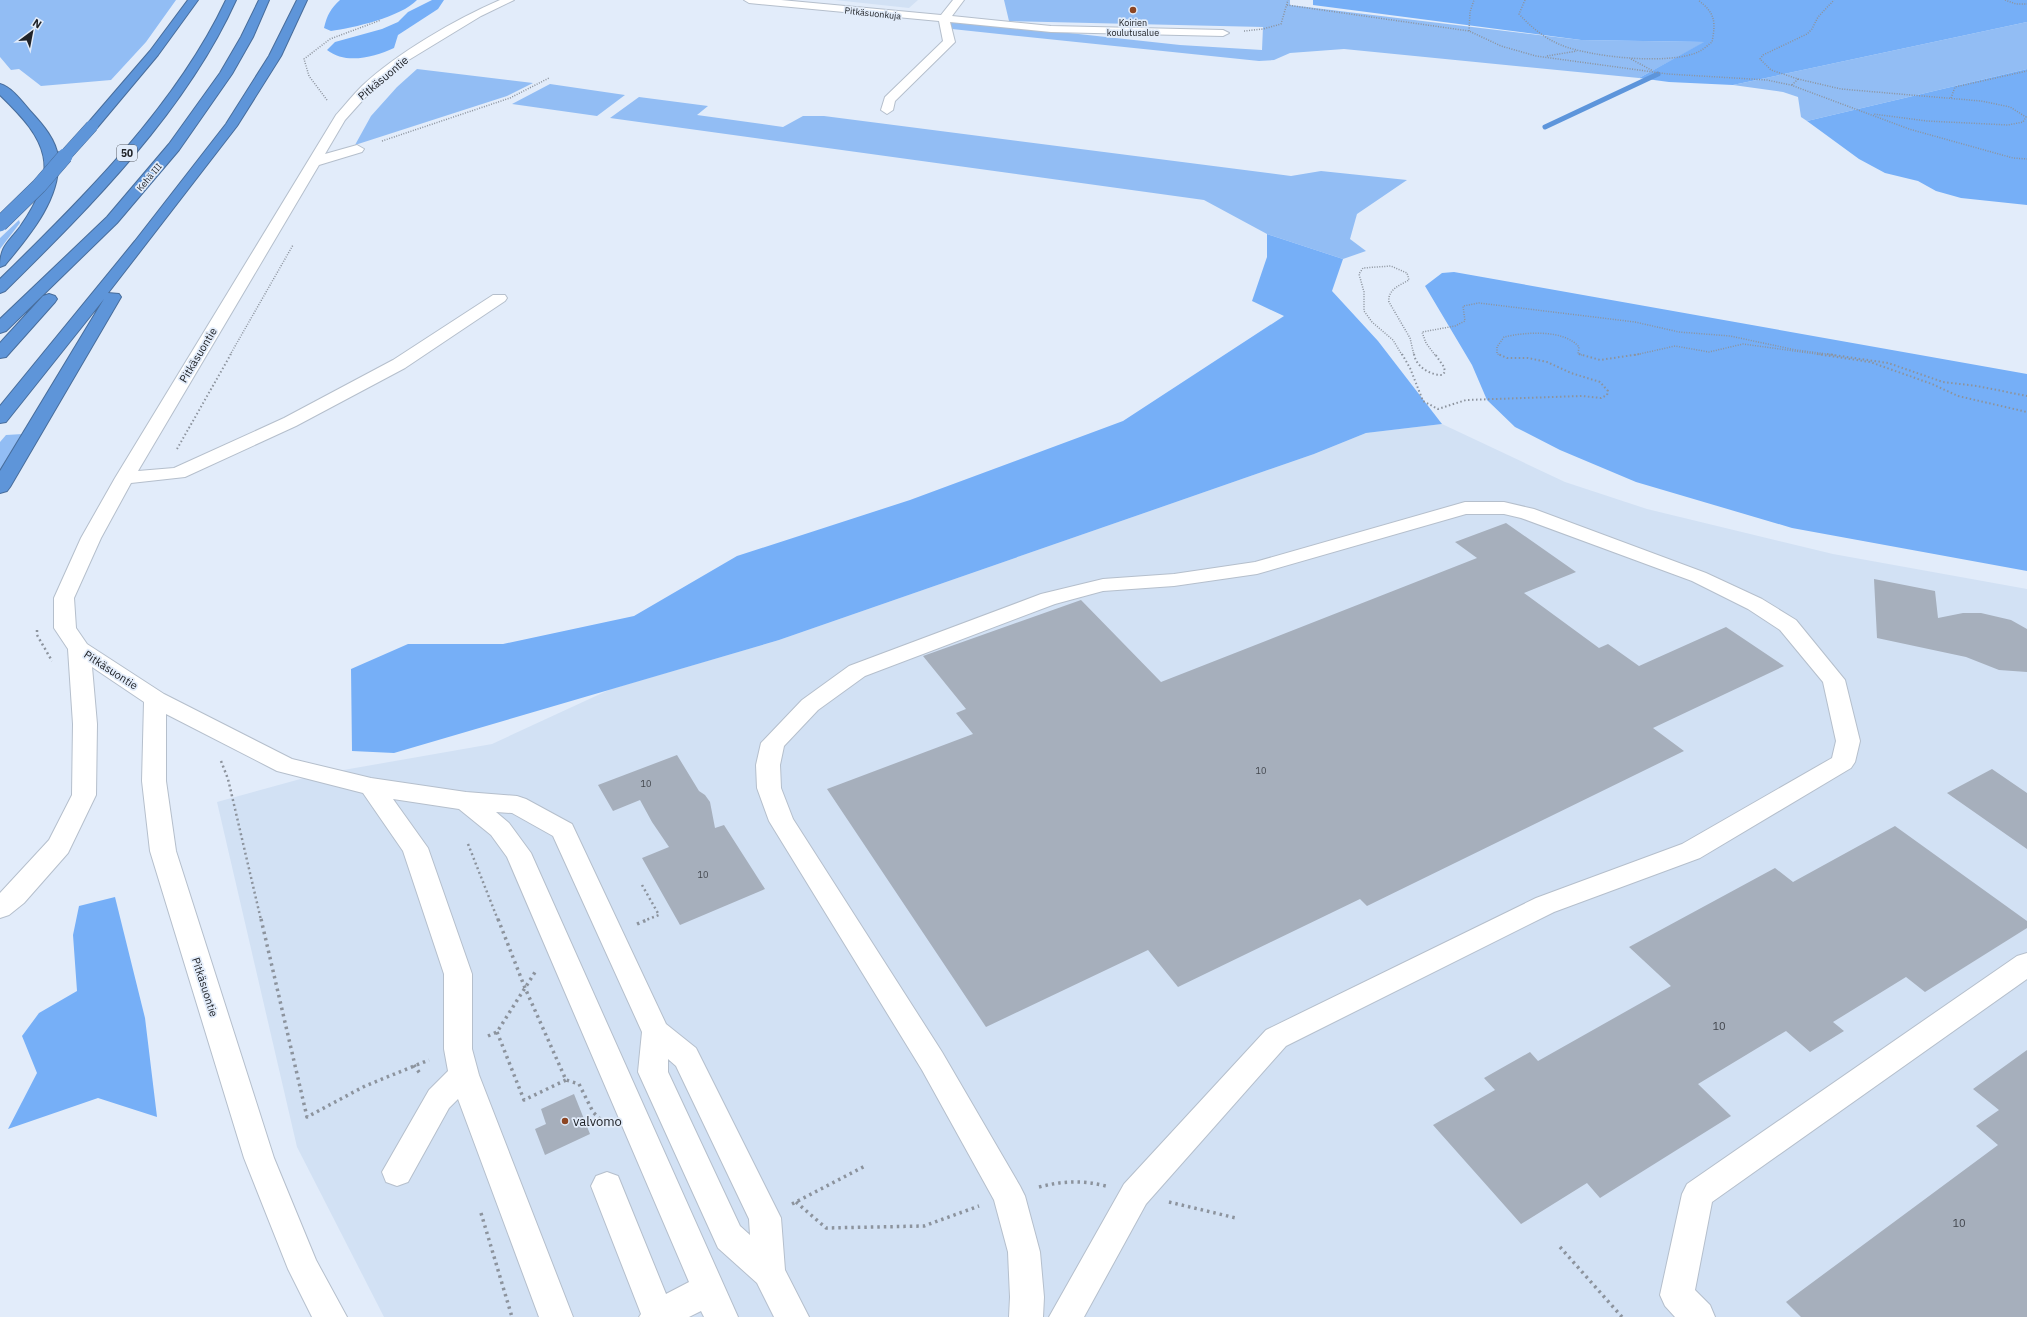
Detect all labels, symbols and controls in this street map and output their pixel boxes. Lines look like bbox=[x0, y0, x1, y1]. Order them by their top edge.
street label: Pitkäsuonkuja bbox=[844, 5, 902, 21]
marker: Koirien koulutusalue bbox=[1128, 5, 1138, 15]
north arrow bbox=[12, 12, 52, 52]
text: N bbox=[30, 15, 44, 32]
place label: Koirien koulutusalue bbox=[1107, 17, 1159, 38]
street label: Pitkäsuontie bbox=[355, 53, 411, 103]
road number: 50 bbox=[117, 145, 137, 161]
street label: Kehä III bbox=[134, 160, 164, 193]
street label: Pitkäsuontie bbox=[176, 325, 220, 385]
street label: Pitkäsuontie bbox=[81, 647, 141, 693]
house number: 10 bbox=[1256, 765, 1266, 776]
house number: 10 bbox=[641, 778, 651, 789]
house number: 10 bbox=[698, 869, 708, 880]
street label: Pitkäsuontie bbox=[189, 956, 221, 1018]
house number: 10 bbox=[1712, 1019, 1726, 1033]
place label: valvomo bbox=[573, 1113, 622, 1130]
marker: valvomo bbox=[560, 1116, 570, 1126]
house number: 10 bbox=[1952, 1216, 1966, 1230]

